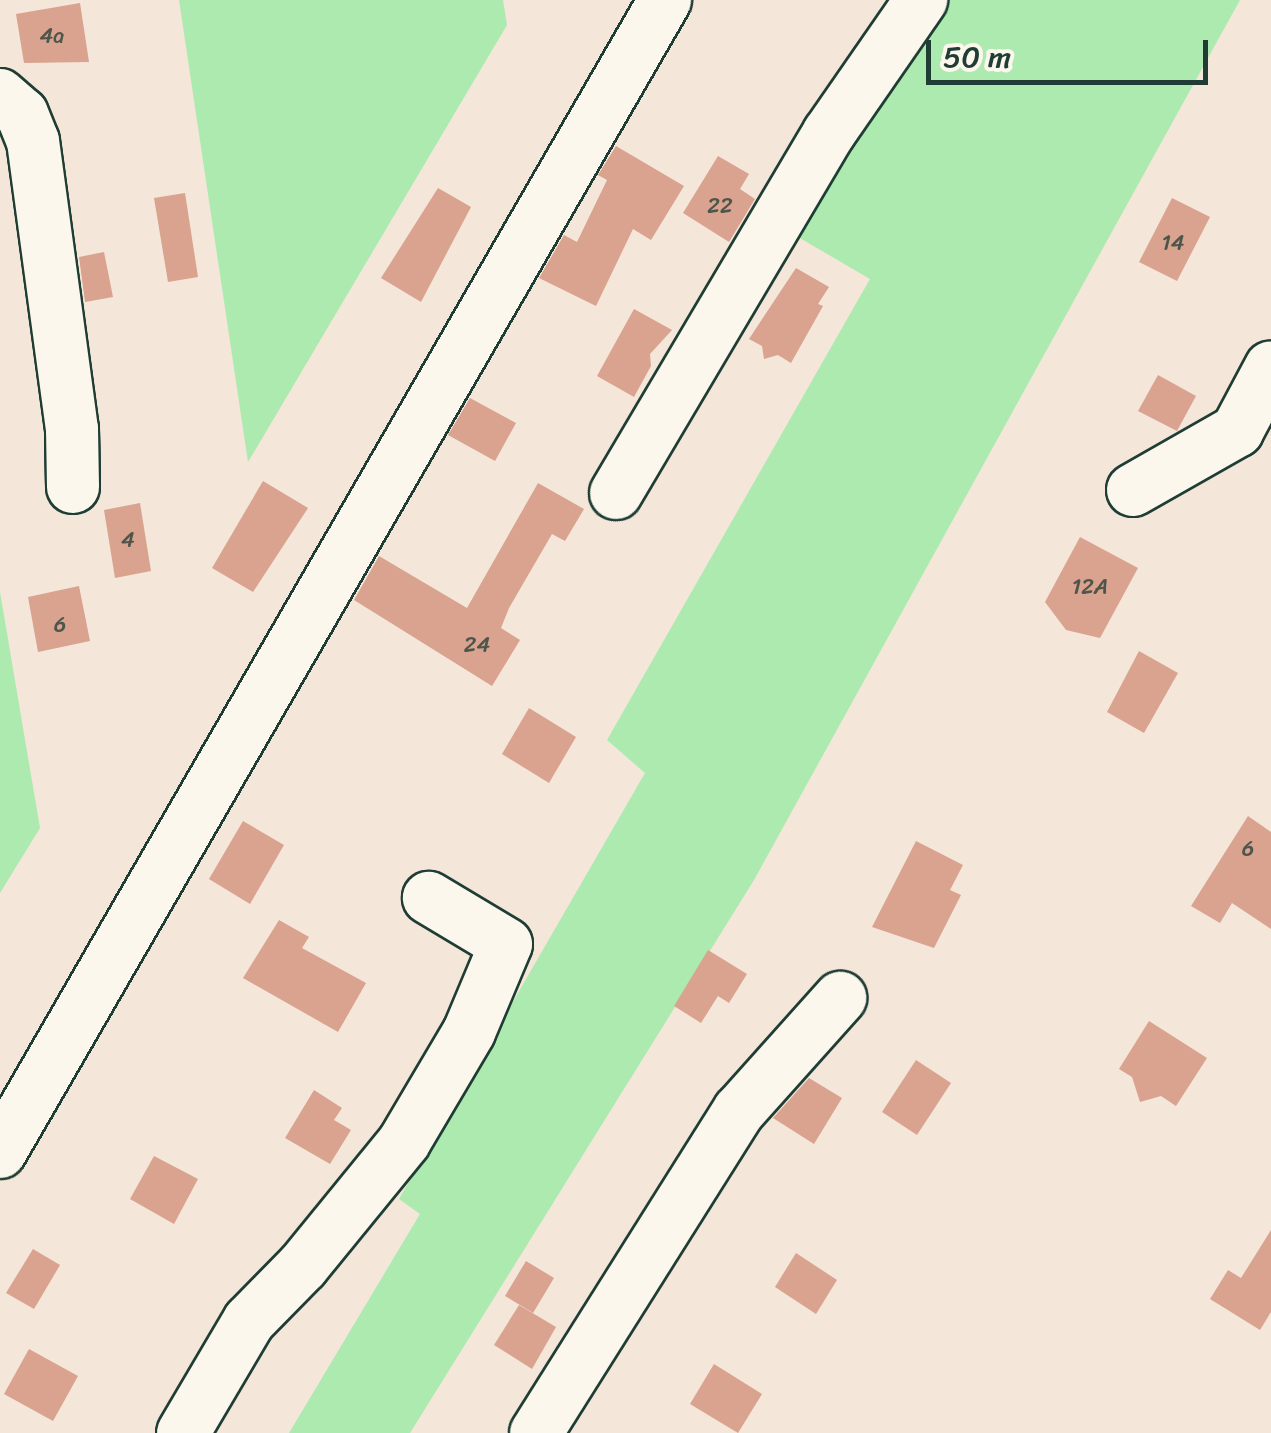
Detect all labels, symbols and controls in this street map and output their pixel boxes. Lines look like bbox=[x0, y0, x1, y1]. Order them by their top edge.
scale bar bbox=[931, 20, 1214, 82]
house number: 4a bbox=[40, 23, 64, 49]
text: 50 m bbox=[943, 30, 1011, 84]
house number: 22 bbox=[707, 193, 733, 219]
house number: 14 bbox=[1161, 230, 1185, 256]
house number: 4 bbox=[121, 527, 135, 553]
house number: 12A bbox=[1072, 574, 1108, 600]
house number: 6 bbox=[54, 612, 66, 638]
house number: 24 bbox=[464, 632, 490, 658]
house number: 6 bbox=[1242, 836, 1254, 862]

